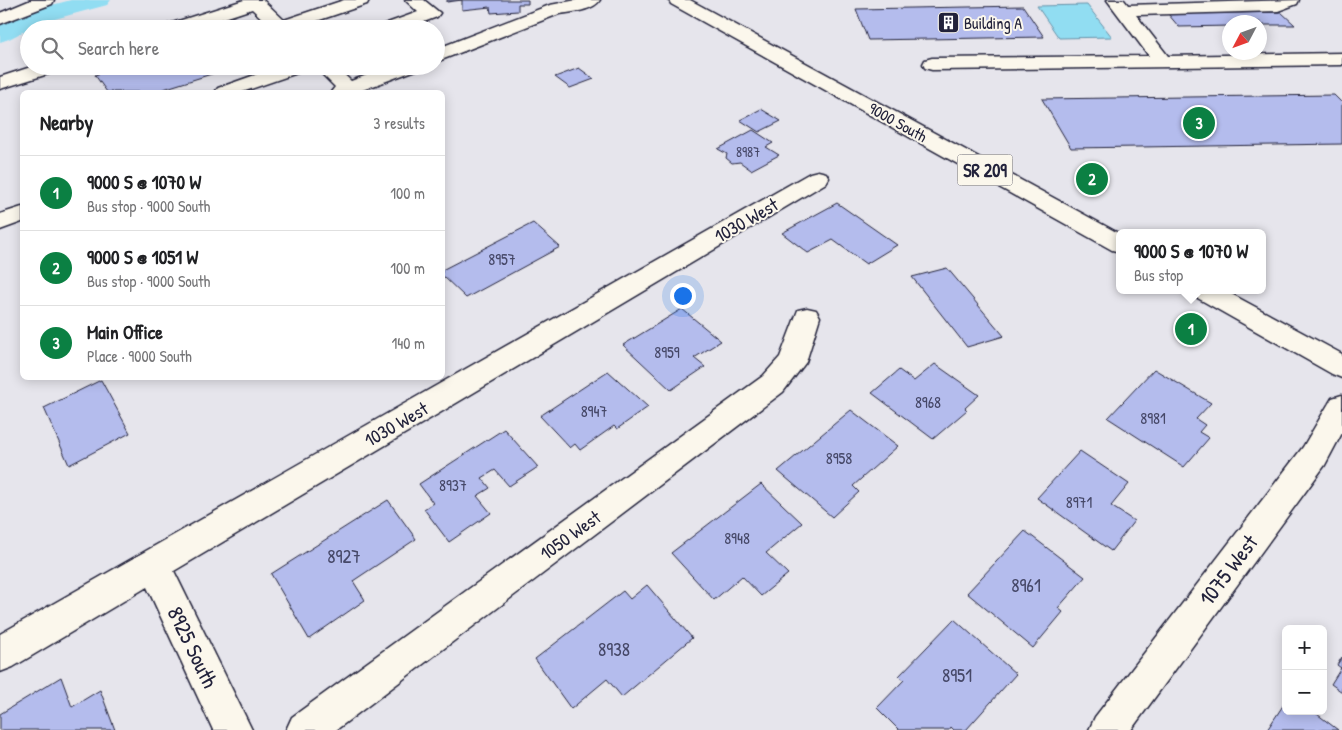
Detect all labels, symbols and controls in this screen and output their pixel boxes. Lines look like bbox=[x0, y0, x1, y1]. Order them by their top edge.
building icon: Building A bbox=[936, 11, 960, 35]
place label: Building A bbox=[964, 12, 1022, 34]
north arrow bbox=[1222, 15, 1267, 60]
search box bbox=[20, 20, 445, 75]
icon: search bbox=[38, 34, 66, 62]
text: Search here bbox=[78, 35, 159, 61]
street label: 9000 South bbox=[865, 97, 931, 147]
pin: 3 bbox=[1183, 104, 1215, 142]
text: Nearby bbox=[40, 108, 93, 137]
text: 3 results bbox=[373, 112, 425, 134]
house number: 8987 bbox=[736, 142, 760, 161]
road number: SR 209 bbox=[958, 154, 1012, 186]
pin: 2 bbox=[1076, 160, 1108, 198]
text: 9000 S @ 1070 W bbox=[87, 169, 201, 195]
text: 1 bbox=[53, 182, 59, 204]
text: 100 m bbox=[390, 182, 425, 204]
street label: 1030 West bbox=[709, 191, 783, 249]
text: Bus stop · 9000 South bbox=[87, 195, 210, 217]
popup bbox=[1116, 229, 1266, 294]
text: 9000 S @ 1070 W bbox=[1134, 238, 1248, 264]
text: 9000 S @ 1051 W bbox=[87, 244, 198, 270]
house number: 8957 bbox=[488, 248, 516, 270]
text: 2 bbox=[52, 257, 60, 279]
text: 100 m bbox=[390, 257, 425, 279]
text: Bus stop bbox=[1134, 264, 1183, 286]
text: Bus stop · 9000 South bbox=[87, 270, 210, 292]
your location bbox=[670, 283, 696, 309]
pin: 1 bbox=[1175, 310, 1207, 348]
text: Main Office bbox=[87, 319, 163, 345]
text: 3 bbox=[52, 332, 60, 354]
text: 140 m bbox=[391, 332, 425, 354]
house number: 8959 bbox=[654, 341, 680, 363]
text: Place · 9000 South bbox=[87, 345, 192, 367]
house number: 8968 bbox=[915, 391, 941, 413]
street label: 1030 West bbox=[359, 395, 433, 453]
house number: 8947 bbox=[581, 400, 607, 422]
house number: 8981 bbox=[1140, 407, 1166, 429]
house number: 8958 bbox=[826, 447, 852, 469]
house number: 8937 bbox=[439, 474, 467, 496]
house number: 8971 bbox=[1066, 491, 1092, 513]
street label: 1050 West bbox=[534, 504, 606, 566]
house number: 8948 bbox=[724, 527, 750, 549]
street label: 1075 West bbox=[1192, 528, 1265, 612]
house number: 8927 bbox=[327, 543, 361, 569]
house number: 8961 bbox=[1011, 572, 1041, 598]
street label: 8925 South bbox=[160, 601, 226, 693]
map controls bbox=[1282, 625, 1327, 715]
button: + bbox=[1282, 625, 1327, 670]
house number: 8938 bbox=[598, 636, 630, 662]
house number: 8951 bbox=[942, 662, 972, 688]
button: − bbox=[1282, 670, 1327, 715]

